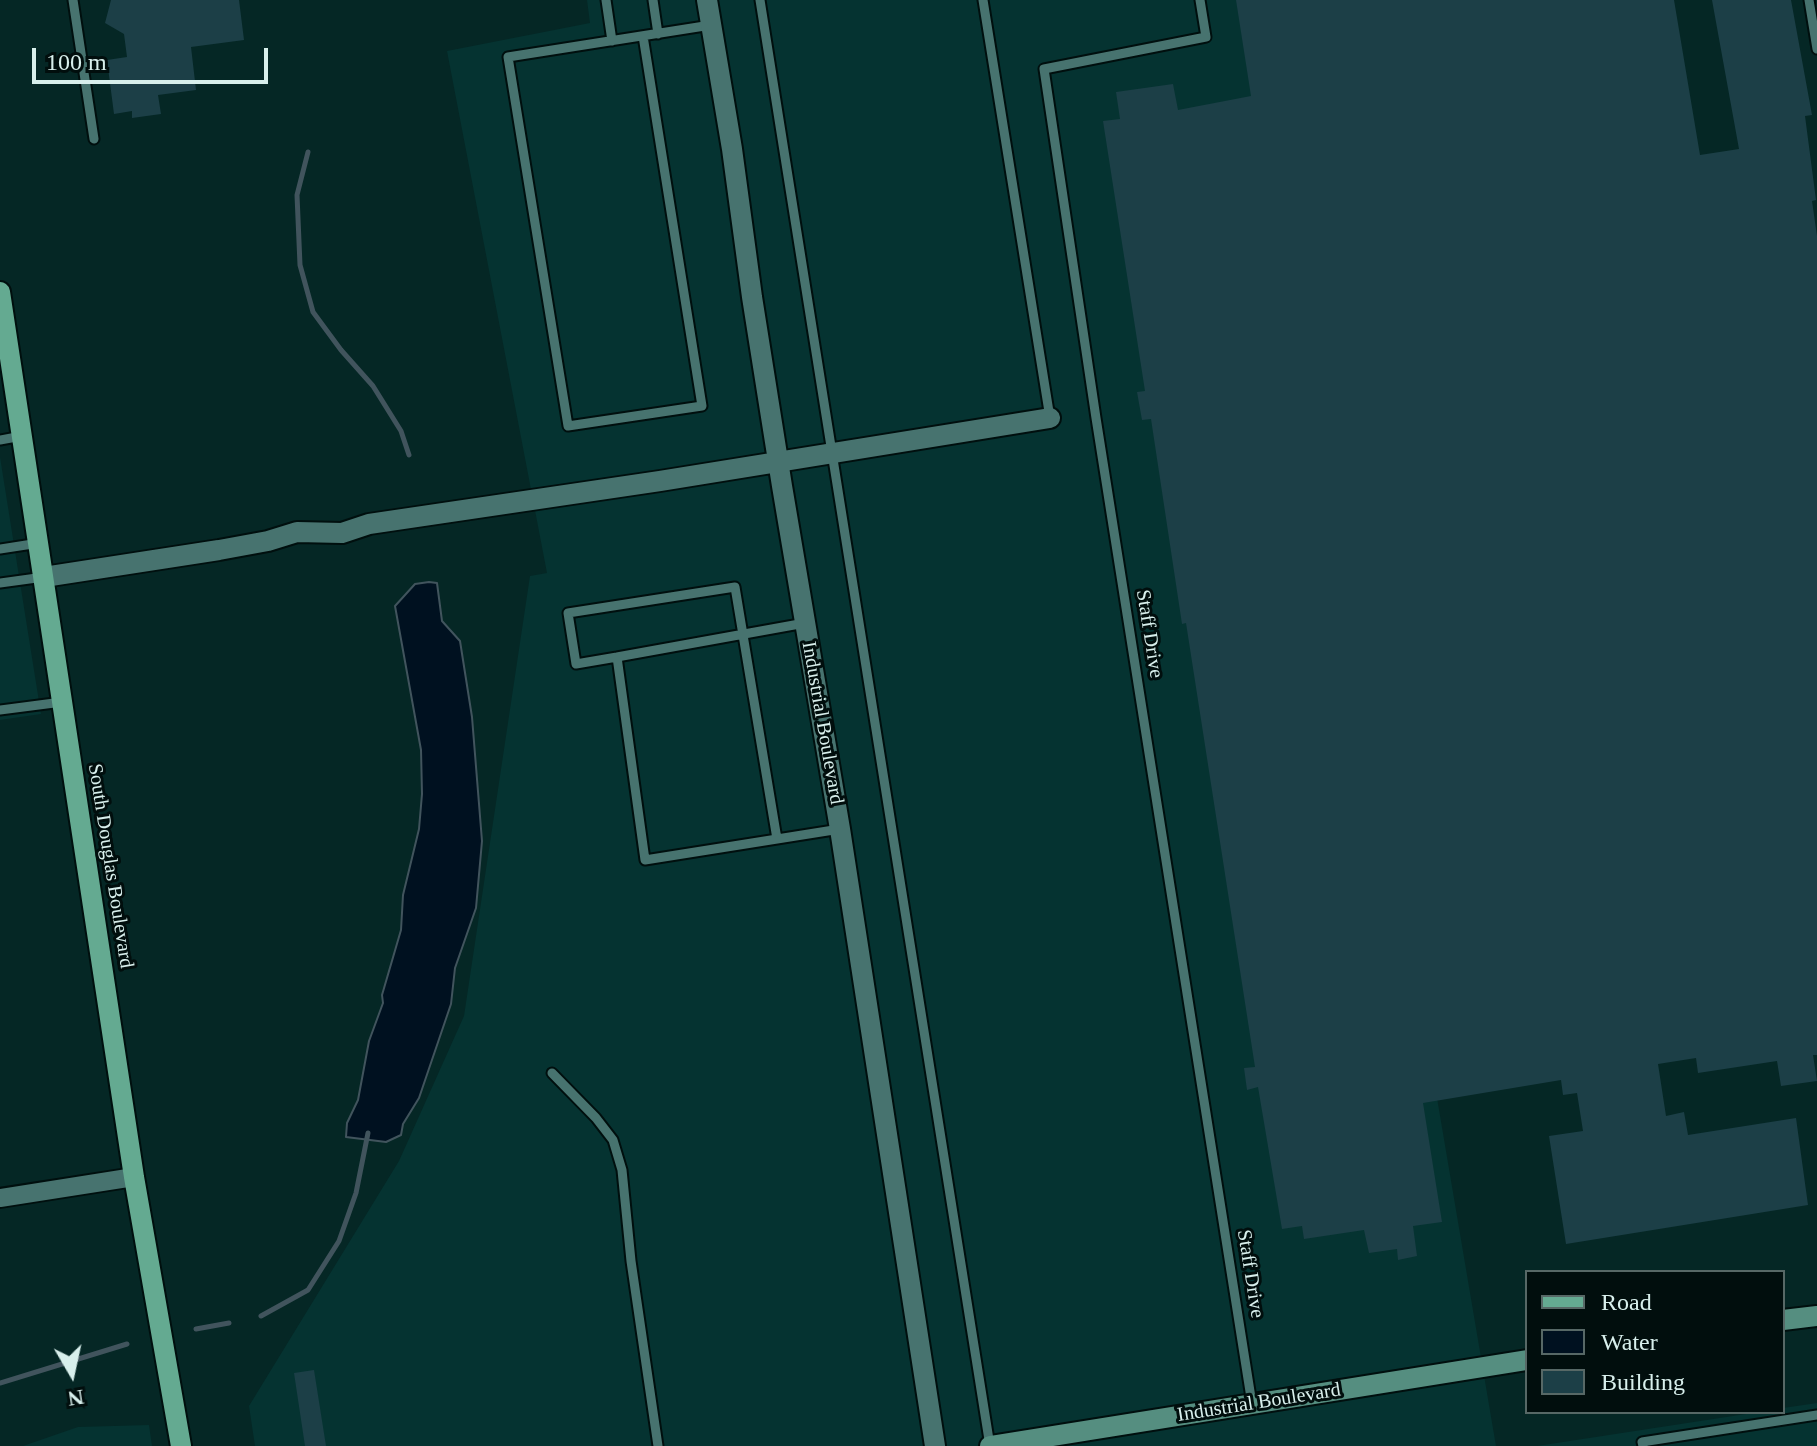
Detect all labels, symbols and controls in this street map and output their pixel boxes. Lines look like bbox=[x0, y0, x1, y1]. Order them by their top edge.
scale bar bbox=[36, 32, 272, 82]
text: 100 m bbox=[46, 49, 107, 75]
street label: Staff Drive bbox=[1130, 588, 1168, 680]
street label: Industrial Boulevard bbox=[796, 640, 848, 806]
street label: South Douglas Boulevard bbox=[82, 762, 138, 970]
street label: Staff Drive bbox=[1231, 1228, 1269, 1320]
legend bbox=[1525, 1270, 1785, 1414]
text: Road bbox=[1601, 1289, 1652, 1315]
text: Water bbox=[1601, 1329, 1658, 1355]
north arrow bbox=[32, 1334, 112, 1414]
text: Building bbox=[1601, 1369, 1685, 1395]
street label: Industrial Boulevard bbox=[1176, 1378, 1342, 1428]
text: N bbox=[66, 1385, 86, 1412]

